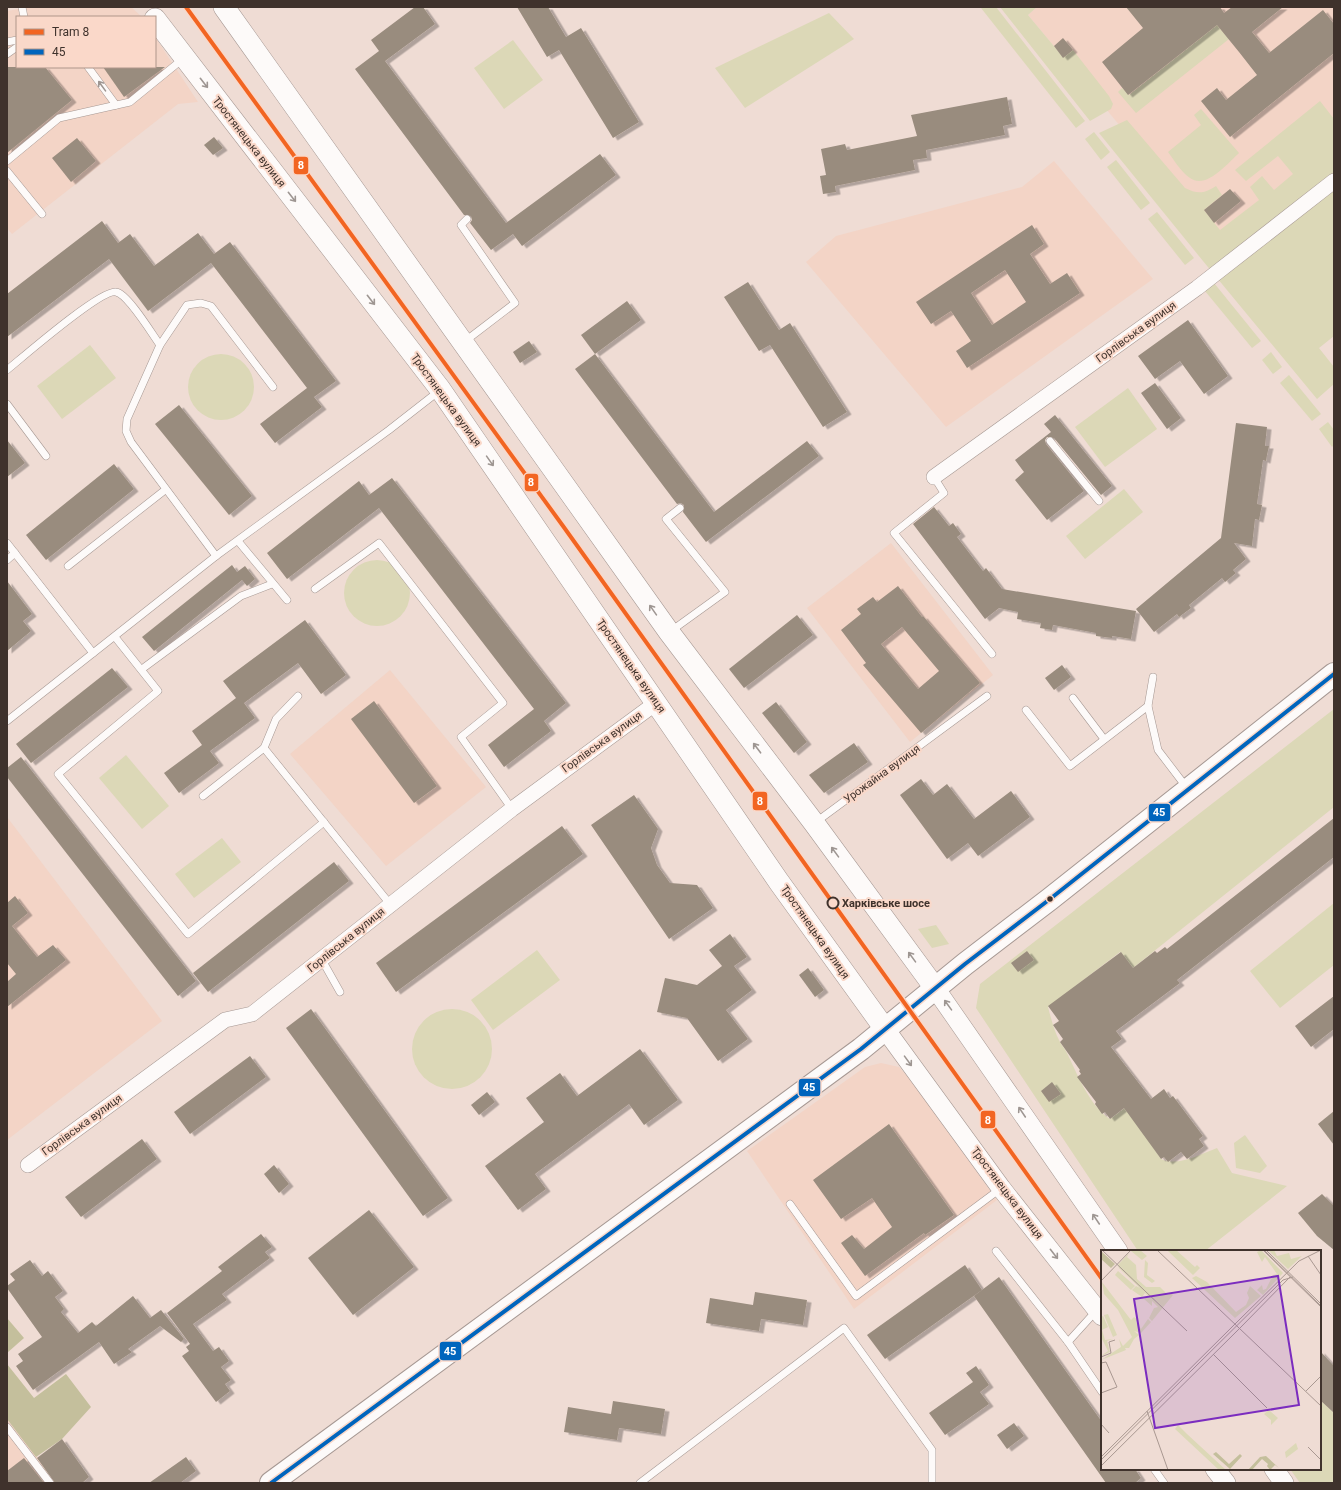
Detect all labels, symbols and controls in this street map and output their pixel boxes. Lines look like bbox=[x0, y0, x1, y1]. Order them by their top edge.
legend bbox=[16, 16, 156, 68]
text: Tram 8 bbox=[52, 25, 90, 39]
text: 45 bbox=[52, 45, 66, 59]
one-way arrow bbox=[200, 78, 208, 89]
one-way arrow bbox=[98, 81, 106, 92]
street label: Тростянецька вулиця bbox=[210, 94, 288, 190]
line badge: 8 bbox=[293, 156, 309, 175]
text: 8 bbox=[298, 159, 304, 172]
one-way arrow bbox=[288, 192, 296, 203]
one-way arrow bbox=[367, 295, 376, 306]
street label: Горлівська вулиця bbox=[1093, 299, 1179, 365]
street label: Тростянецька вулиця bbox=[408, 351, 484, 449]
one-way arrow bbox=[486, 456, 494, 467]
line badge: 8 bbox=[524, 473, 539, 492]
text: 8 bbox=[528, 476, 534, 489]
one-way arrow bbox=[649, 605, 658, 616]
street label: Тростянецька вулиця bbox=[594, 617, 668, 715]
street label: Горлівська вулиця bbox=[559, 709, 645, 775]
street label: Урожайна вулиця bbox=[841, 742, 923, 806]
one-way arrow bbox=[752, 743, 761, 754]
line badge: 8 bbox=[752, 791, 768, 811]
text: 8 bbox=[757, 795, 763, 808]
line badge: 45 bbox=[1148, 803, 1171, 822]
text: 45 bbox=[1153, 806, 1165, 819]
one-way arrow bbox=[831, 846, 839, 857]
street label: Тростянецька вулиця bbox=[778, 883, 852, 981]
unlabelled marker bbox=[1045, 894, 1055, 904]
marker: Харківське шосе bbox=[826, 896, 840, 910]
place label: Харківське шосе bbox=[842, 897, 930, 910]
street label: Горлівська вулиця bbox=[305, 905, 387, 975]
one-way arrow bbox=[908, 951, 916, 962]
one-way arrow bbox=[944, 1000, 952, 1011]
one-way arrow bbox=[904, 1055, 912, 1066]
line badge: 45 bbox=[798, 1078, 821, 1097]
text: 45 bbox=[803, 1081, 815, 1094]
street label: Горлівська вулиця bbox=[39, 1092, 125, 1158]
one-way arrow bbox=[1018, 1106, 1026, 1117]
line badge: 8 bbox=[980, 1110, 996, 1129]
text: 8 bbox=[985, 1114, 991, 1127]
street label: Тростянецька вулиця bbox=[968, 1145, 1046, 1241]
one-way arrow bbox=[1092, 1214, 1100, 1225]
one-way arrow bbox=[1049, 1249, 1058, 1260]
inset map bbox=[1101, 1250, 1321, 1470]
line badge: 45 bbox=[439, 1341, 462, 1361]
text: 45 bbox=[444, 1345, 456, 1358]

